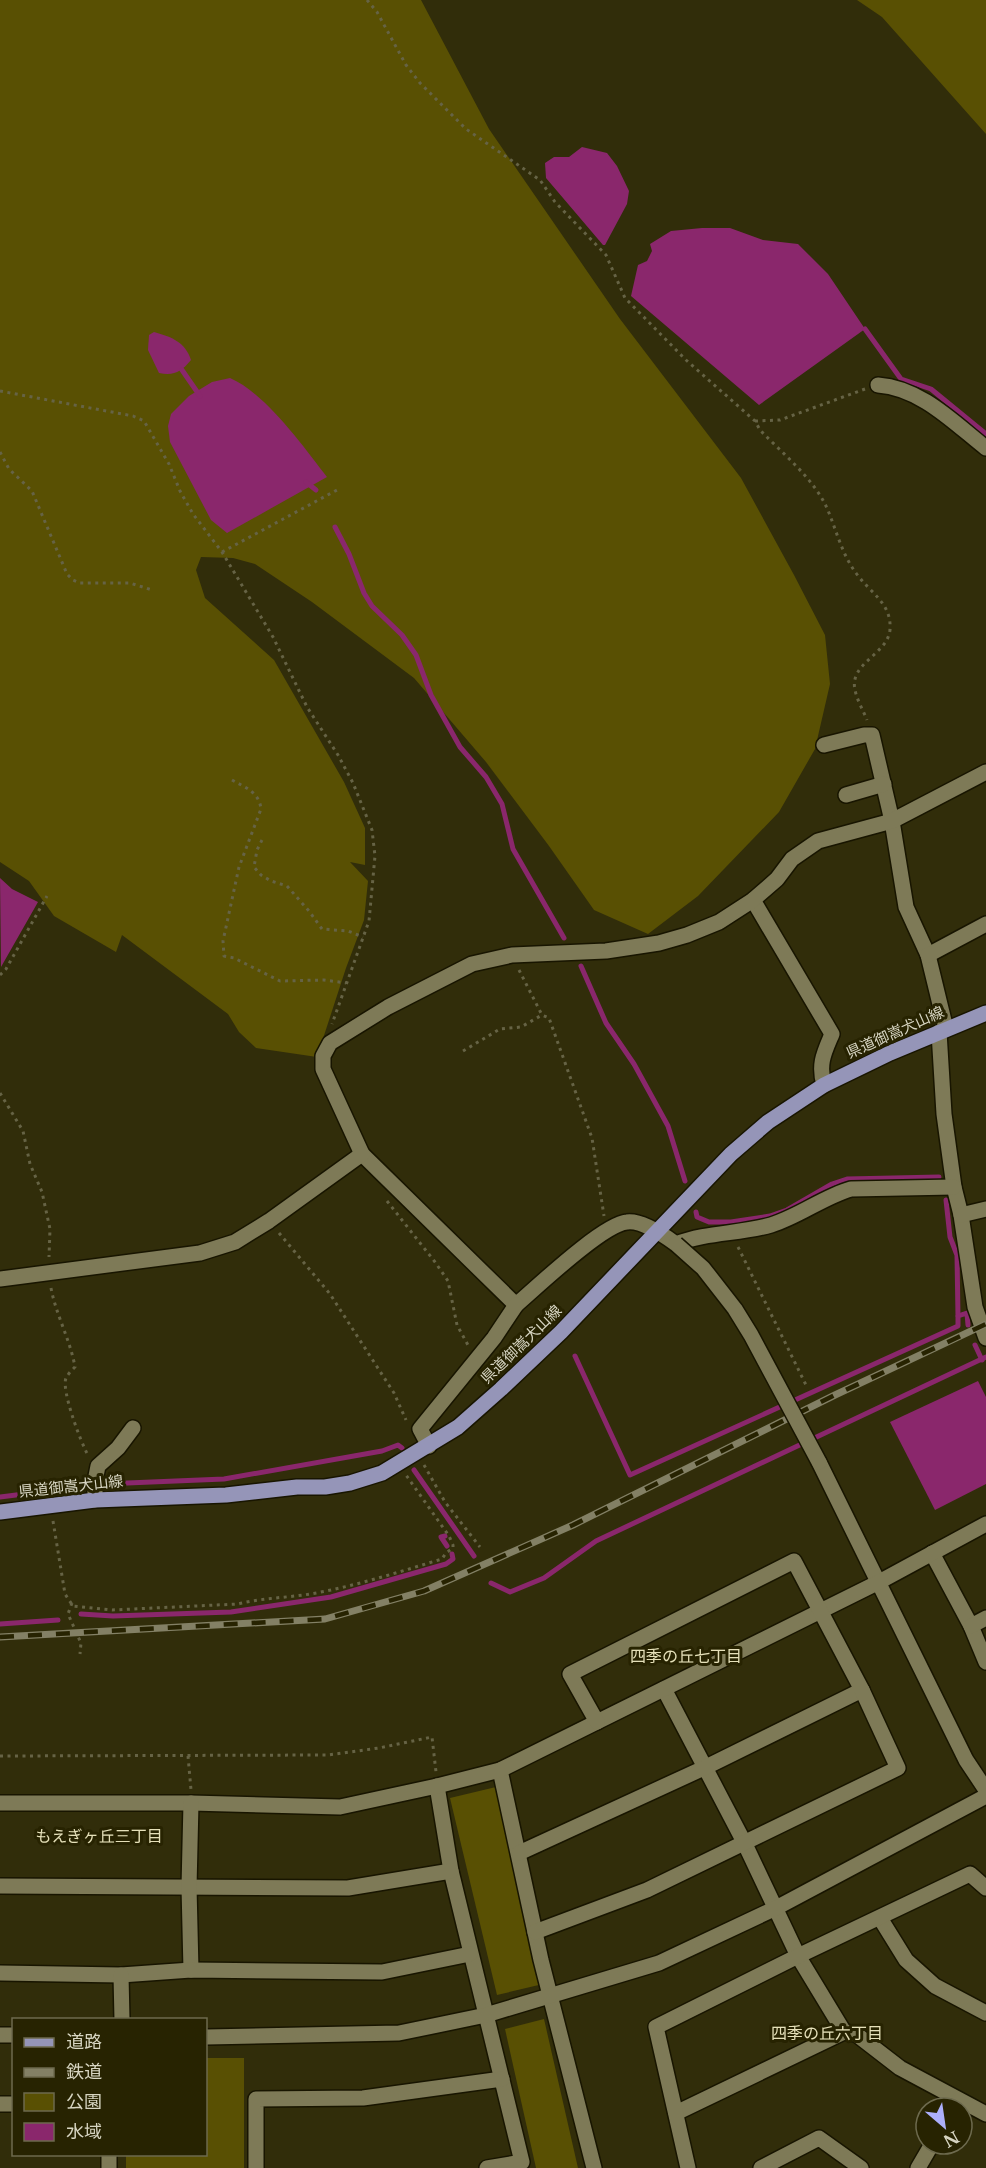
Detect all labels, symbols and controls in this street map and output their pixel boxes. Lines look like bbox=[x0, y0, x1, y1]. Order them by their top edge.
street label: 県道御嵩犬山線 bbox=[843, 1002, 947, 1062]
street label: 県道御嵩犬山線 bbox=[477, 1301, 565, 1387]
street label: 県道御嵩犬山線 bbox=[18, 1471, 124, 1501]
district label: 四季の丘七丁目 bbox=[630, 1646, 742, 1666]
district label: もえぎヶ丘三丁目 bbox=[35, 1826, 163, 1846]
legend bbox=[12, 2018, 207, 2156]
district label: 四季の丘六丁目 bbox=[771, 2023, 883, 2043]
text: 道路 bbox=[66, 2031, 102, 2053]
text: 鉄道 bbox=[66, 2061, 102, 2083]
text: 公園 bbox=[66, 2091, 102, 2113]
north arrow bbox=[914, 2096, 974, 2156]
text: 水域 bbox=[66, 2121, 102, 2143]
text: N bbox=[940, 2127, 963, 2152]

